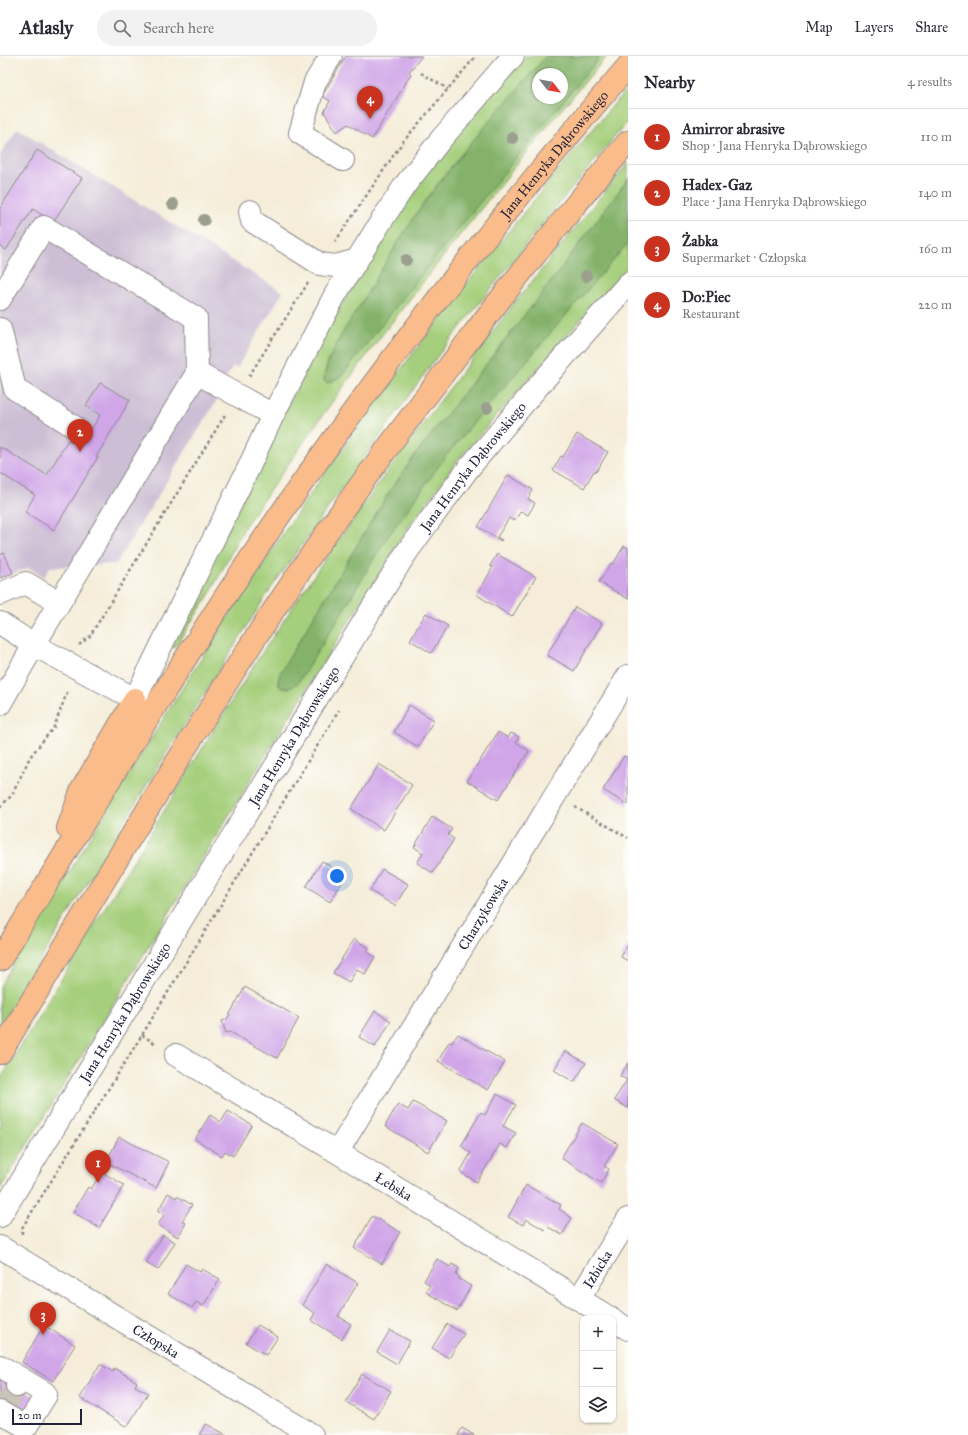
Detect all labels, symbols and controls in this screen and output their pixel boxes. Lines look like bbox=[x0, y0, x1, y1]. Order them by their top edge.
search box bbox=[97, 10, 377, 46]
text: Atlasly bbox=[20, 16, 73, 39]
icon: search bbox=[111, 17, 133, 39]
text: Search here bbox=[143, 19, 214, 37]
text: Map bbox=[805, 19, 833, 36]
text: Layers bbox=[855, 19, 893, 36]
text: Share bbox=[915, 19, 948, 36]
north arrow bbox=[532, 68, 568, 104]
text: Nearby bbox=[644, 72, 695, 93]
text: 4 results bbox=[907, 74, 952, 90]
pin: 4 bbox=[357, 86, 383, 119]
street label: Jana Henryka Dąbrowskiego bbox=[496, 87, 612, 224]
text: Amirror abrasive bbox=[682, 120, 785, 138]
text: 1 bbox=[654, 129, 660, 145]
text: 110 m bbox=[920, 129, 952, 145]
text: Shop · Jana Henryka Dąbrowskiego bbox=[682, 138, 867, 154]
text: Hadex-Gaz bbox=[682, 176, 752, 194]
text: 2 bbox=[654, 185, 660, 201]
text: 140 m bbox=[918, 185, 952, 201]
text: Place · Jana Henryka Dąbrowskiego bbox=[682, 194, 867, 210]
text: Żabka bbox=[682, 232, 718, 250]
text: 3 bbox=[654, 241, 660, 257]
text: 160 m bbox=[919, 241, 952, 257]
text: Supermarket · Człopska bbox=[682, 250, 807, 266]
text: Do:Piec bbox=[682, 288, 731, 306]
text: 4 bbox=[653, 297, 661, 313]
text: 220 m bbox=[918, 297, 952, 313]
text: Restaurant bbox=[682, 306, 740, 322]
street label: Jana Henryka Dąbrowskiego bbox=[416, 399, 530, 537]
pin: 2 bbox=[67, 419, 93, 452]
street label: Jana Henryka Dąbrowskiego bbox=[244, 663, 343, 811]
your location bbox=[327, 866, 347, 886]
street label: Charzykowska bbox=[455, 875, 512, 953]
street label: Jana Henryka Dąbrowskiego bbox=[75, 940, 174, 1087]
pin: 1 bbox=[85, 1150, 111, 1183]
street label: Łebska bbox=[372, 1169, 415, 1204]
street label: Izbicka bbox=[580, 1247, 616, 1291]
pin: 3 bbox=[30, 1302, 56, 1335]
map controls bbox=[580, 1315, 616, 1423]
button: + bbox=[580, 1315, 616, 1351]
street label: Człopska bbox=[129, 1321, 182, 1362]
button: − bbox=[580, 1351, 616, 1387]
button: layers bbox=[580, 1387, 616, 1423]
scale bar bbox=[12, 1407, 82, 1426]
text: 20 m bbox=[18, 1409, 41, 1422]

